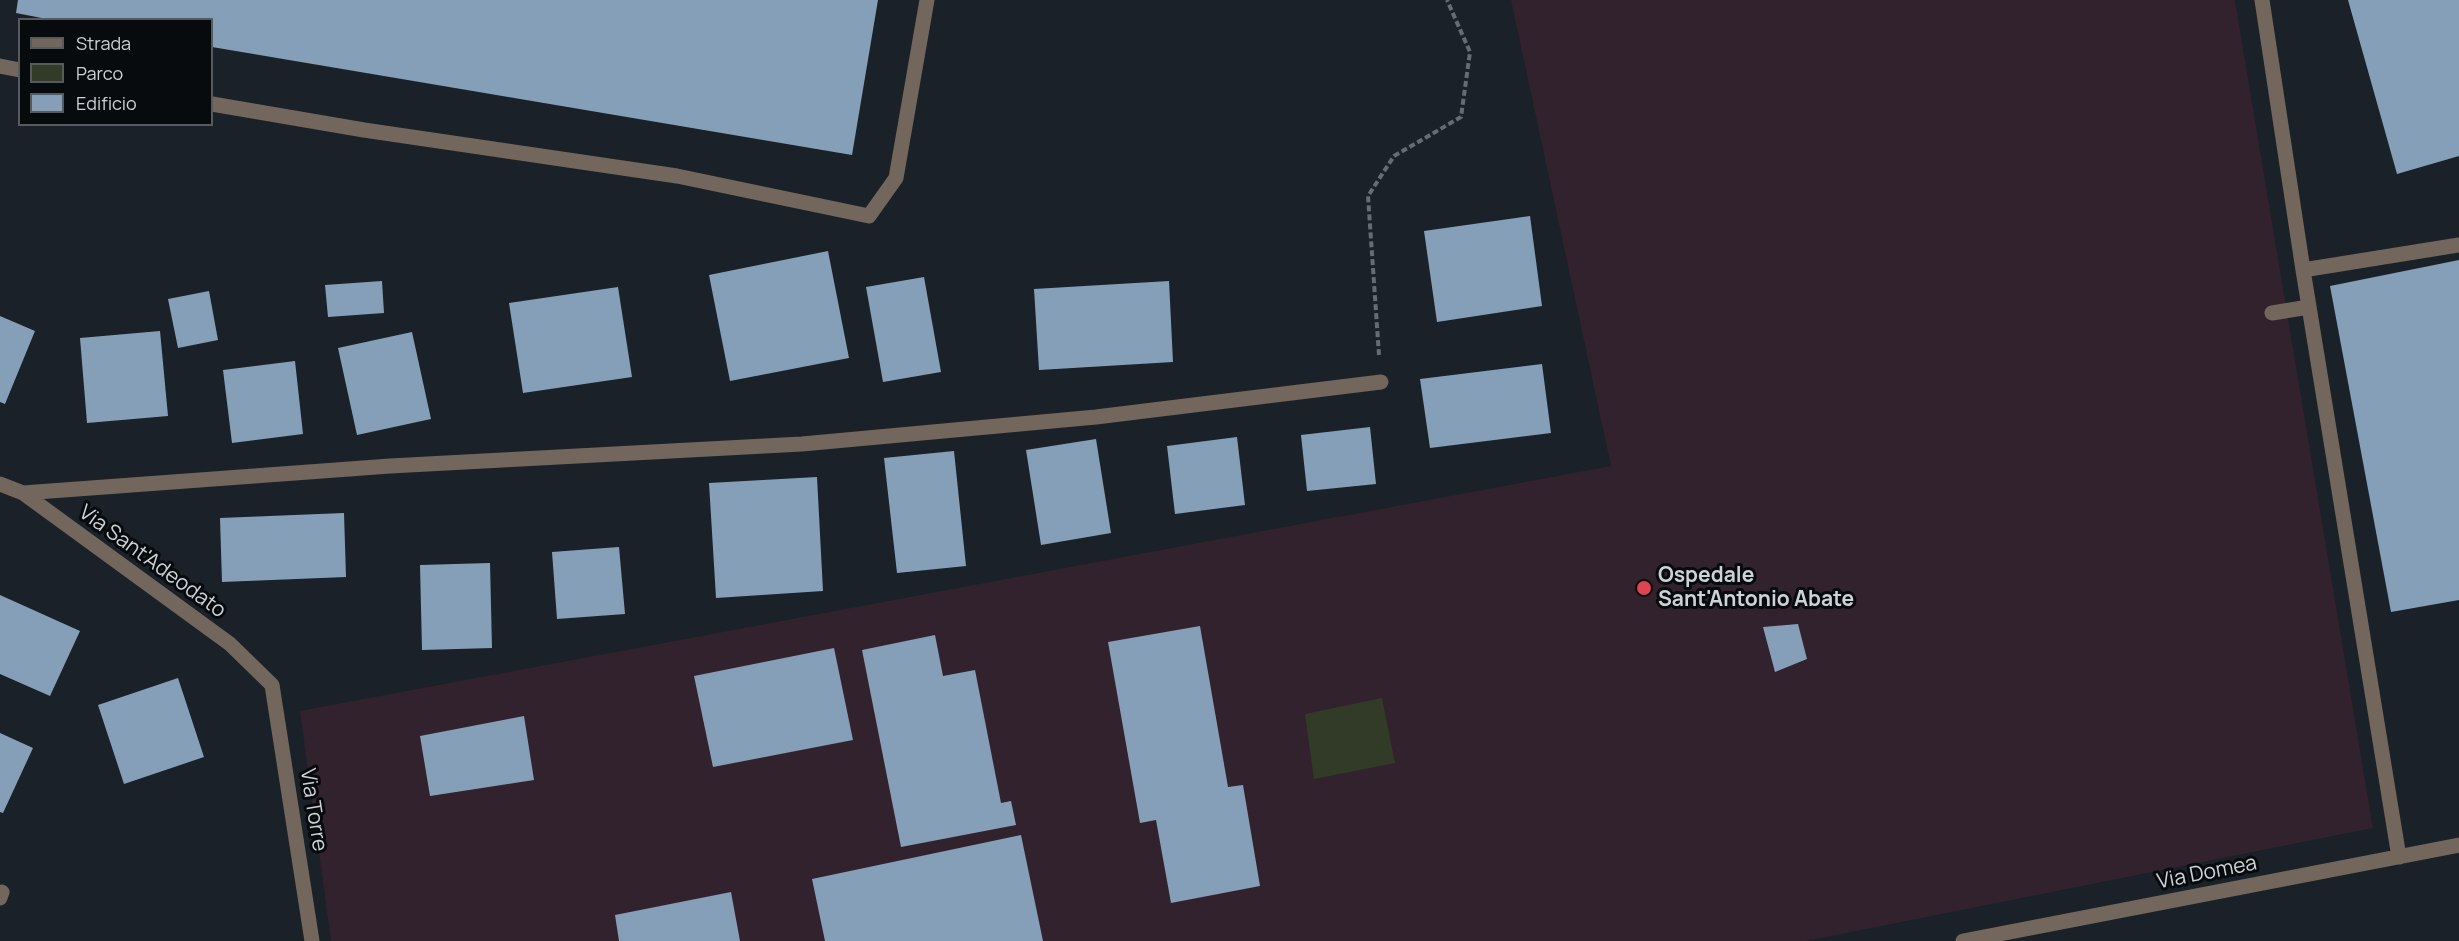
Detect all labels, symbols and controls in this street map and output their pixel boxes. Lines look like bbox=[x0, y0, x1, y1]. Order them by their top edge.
legend bbox=[18, 18, 213, 126]
text: Strada bbox=[76, 31, 131, 55]
text: Parco bbox=[76, 61, 123, 85]
text: Edificio bbox=[76, 91, 137, 115]
street label: Via Sant'Adeodato bbox=[74, 500, 230, 624]
place label: Ospedale Sant'Antonio Abate bbox=[1658, 563, 1854, 613]
marker: Ospedale Sant'Antonio Abate bbox=[1635, 579, 1653, 597]
street label: Via Torre bbox=[294, 767, 332, 853]
street label: Via Domea bbox=[2155, 851, 2259, 895]

